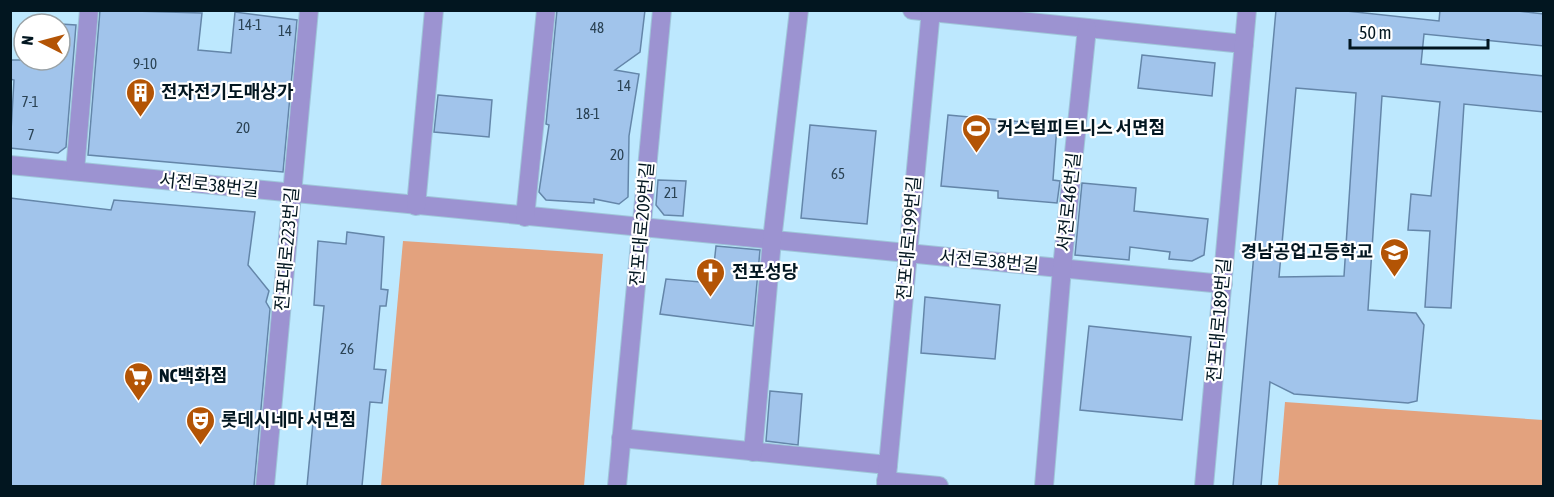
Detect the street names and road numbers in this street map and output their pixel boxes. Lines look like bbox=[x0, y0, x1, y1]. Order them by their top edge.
street label: 서전로46번길 bbox=[1053, 151, 1084, 253]
street label: 전포대로209번길 bbox=[626, 161, 657, 287]
street label: 서전로38번길 bbox=[158, 169, 260, 200]
street label: 전포대로199번길 bbox=[893, 175, 924, 301]
street label: 전포대로223번길 bbox=[271, 186, 302, 312]
street label: 서전로38번길 bbox=[938, 246, 1040, 275]
street label: 전포대로189번길 bbox=[1203, 257, 1234, 383]

